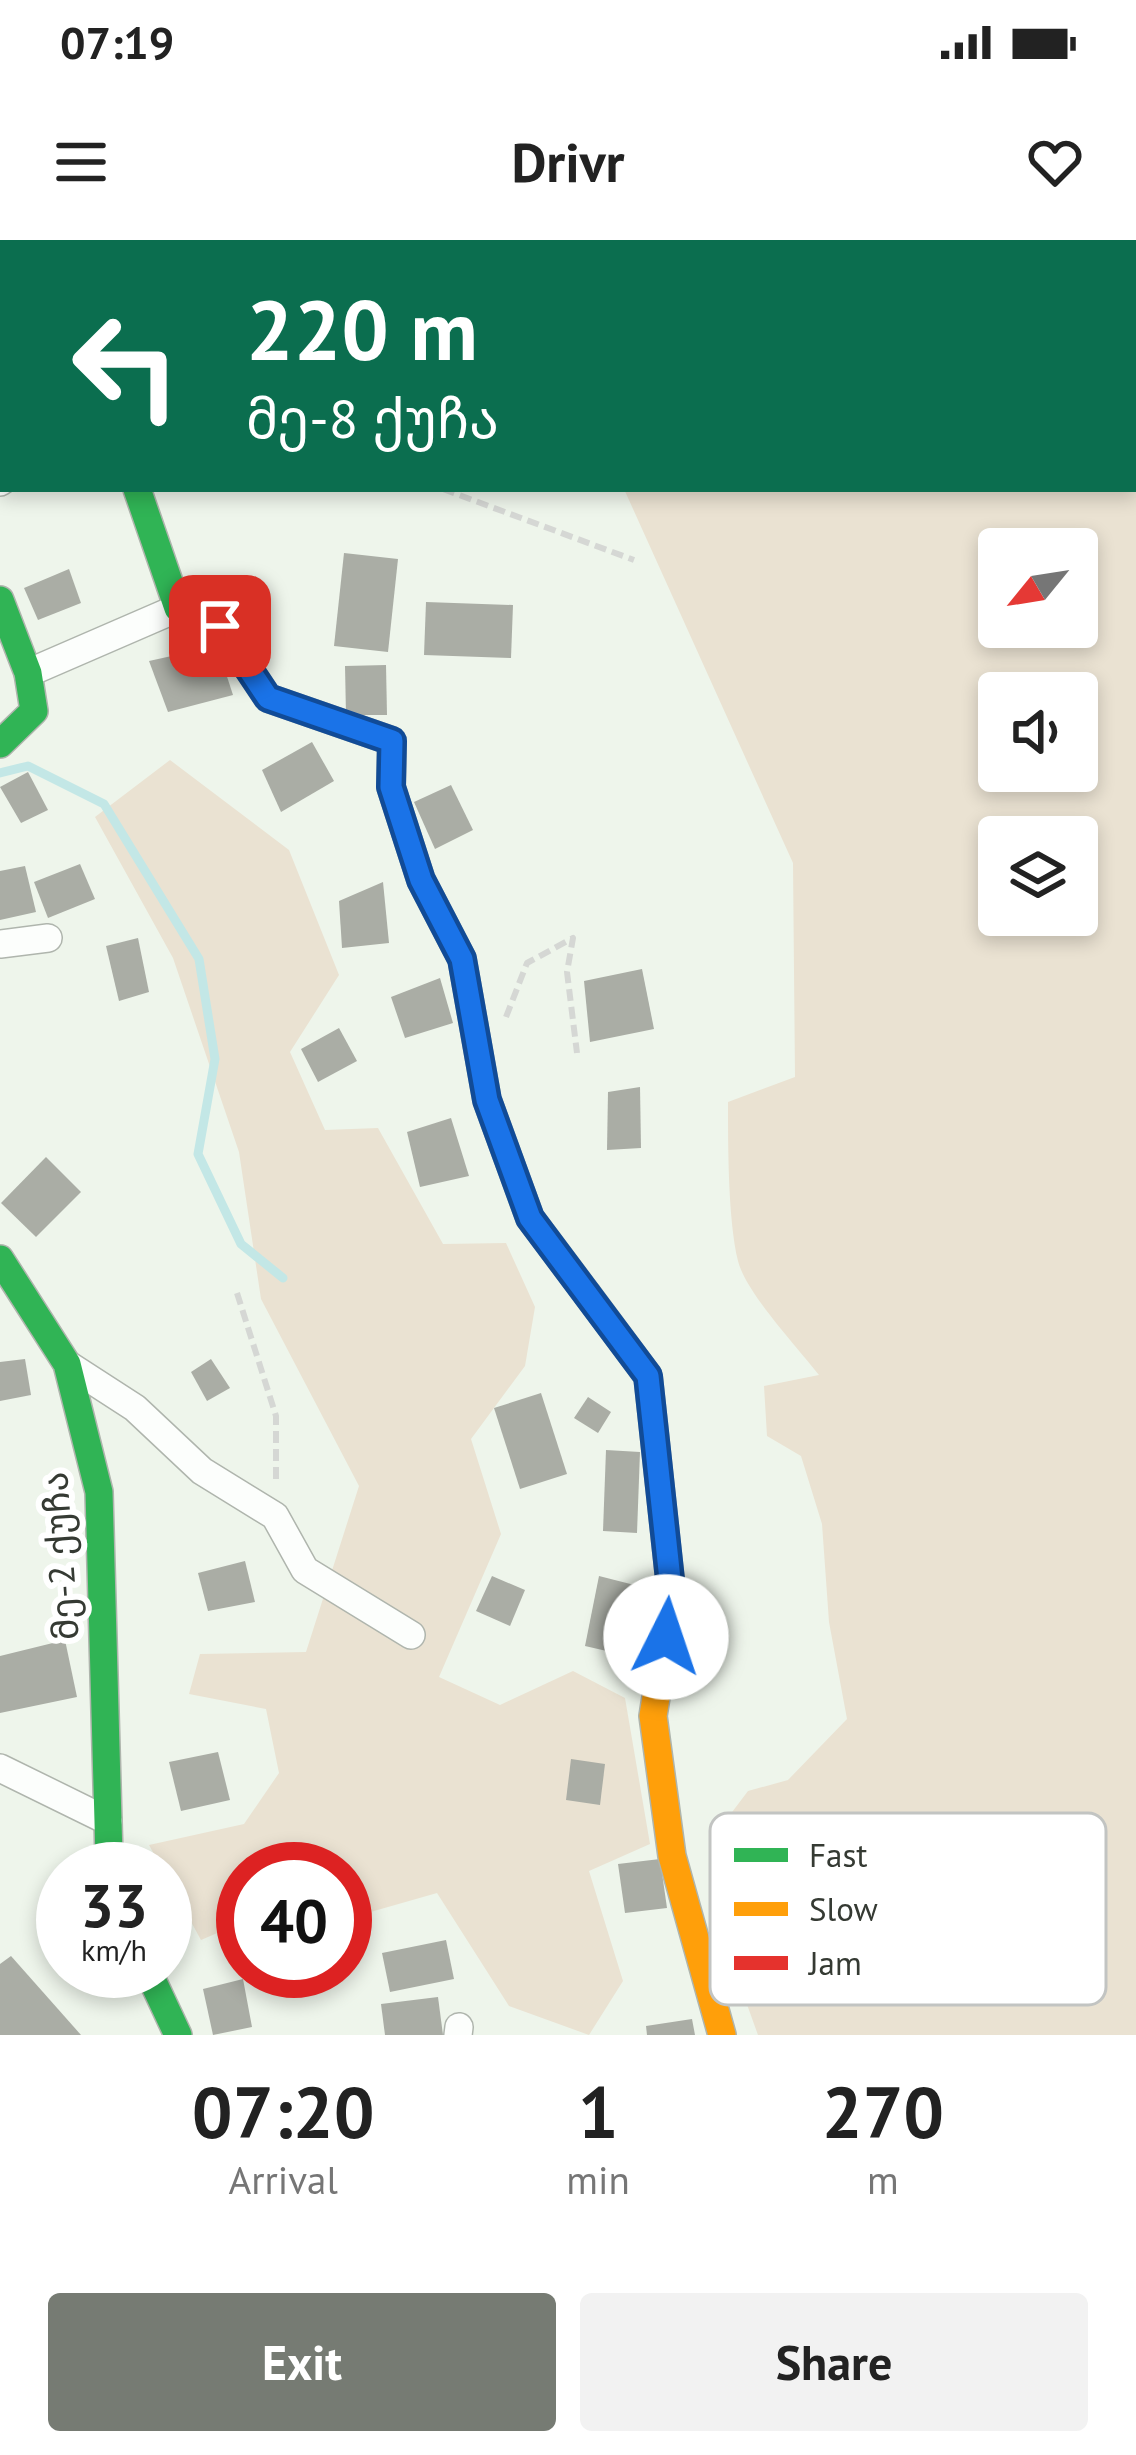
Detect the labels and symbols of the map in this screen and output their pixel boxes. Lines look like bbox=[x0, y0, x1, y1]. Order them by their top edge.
north arrow bbox=[978, 528, 1098, 648]
pin bbox=[169, 575, 271, 677]
street label: მე-2 ქუჩა bbox=[30, 1470, 89, 1642]
position arrow bbox=[603, 1574, 729, 1700]
legend bbox=[710, 1813, 1106, 2005]
text: Fast bbox=[809, 1833, 868, 1876]
speed limit sign: 40 bbox=[216, 1842, 372, 1998]
text: Slow bbox=[809, 1887, 878, 1930]
text: Jam bbox=[807, 1941, 862, 1984]

